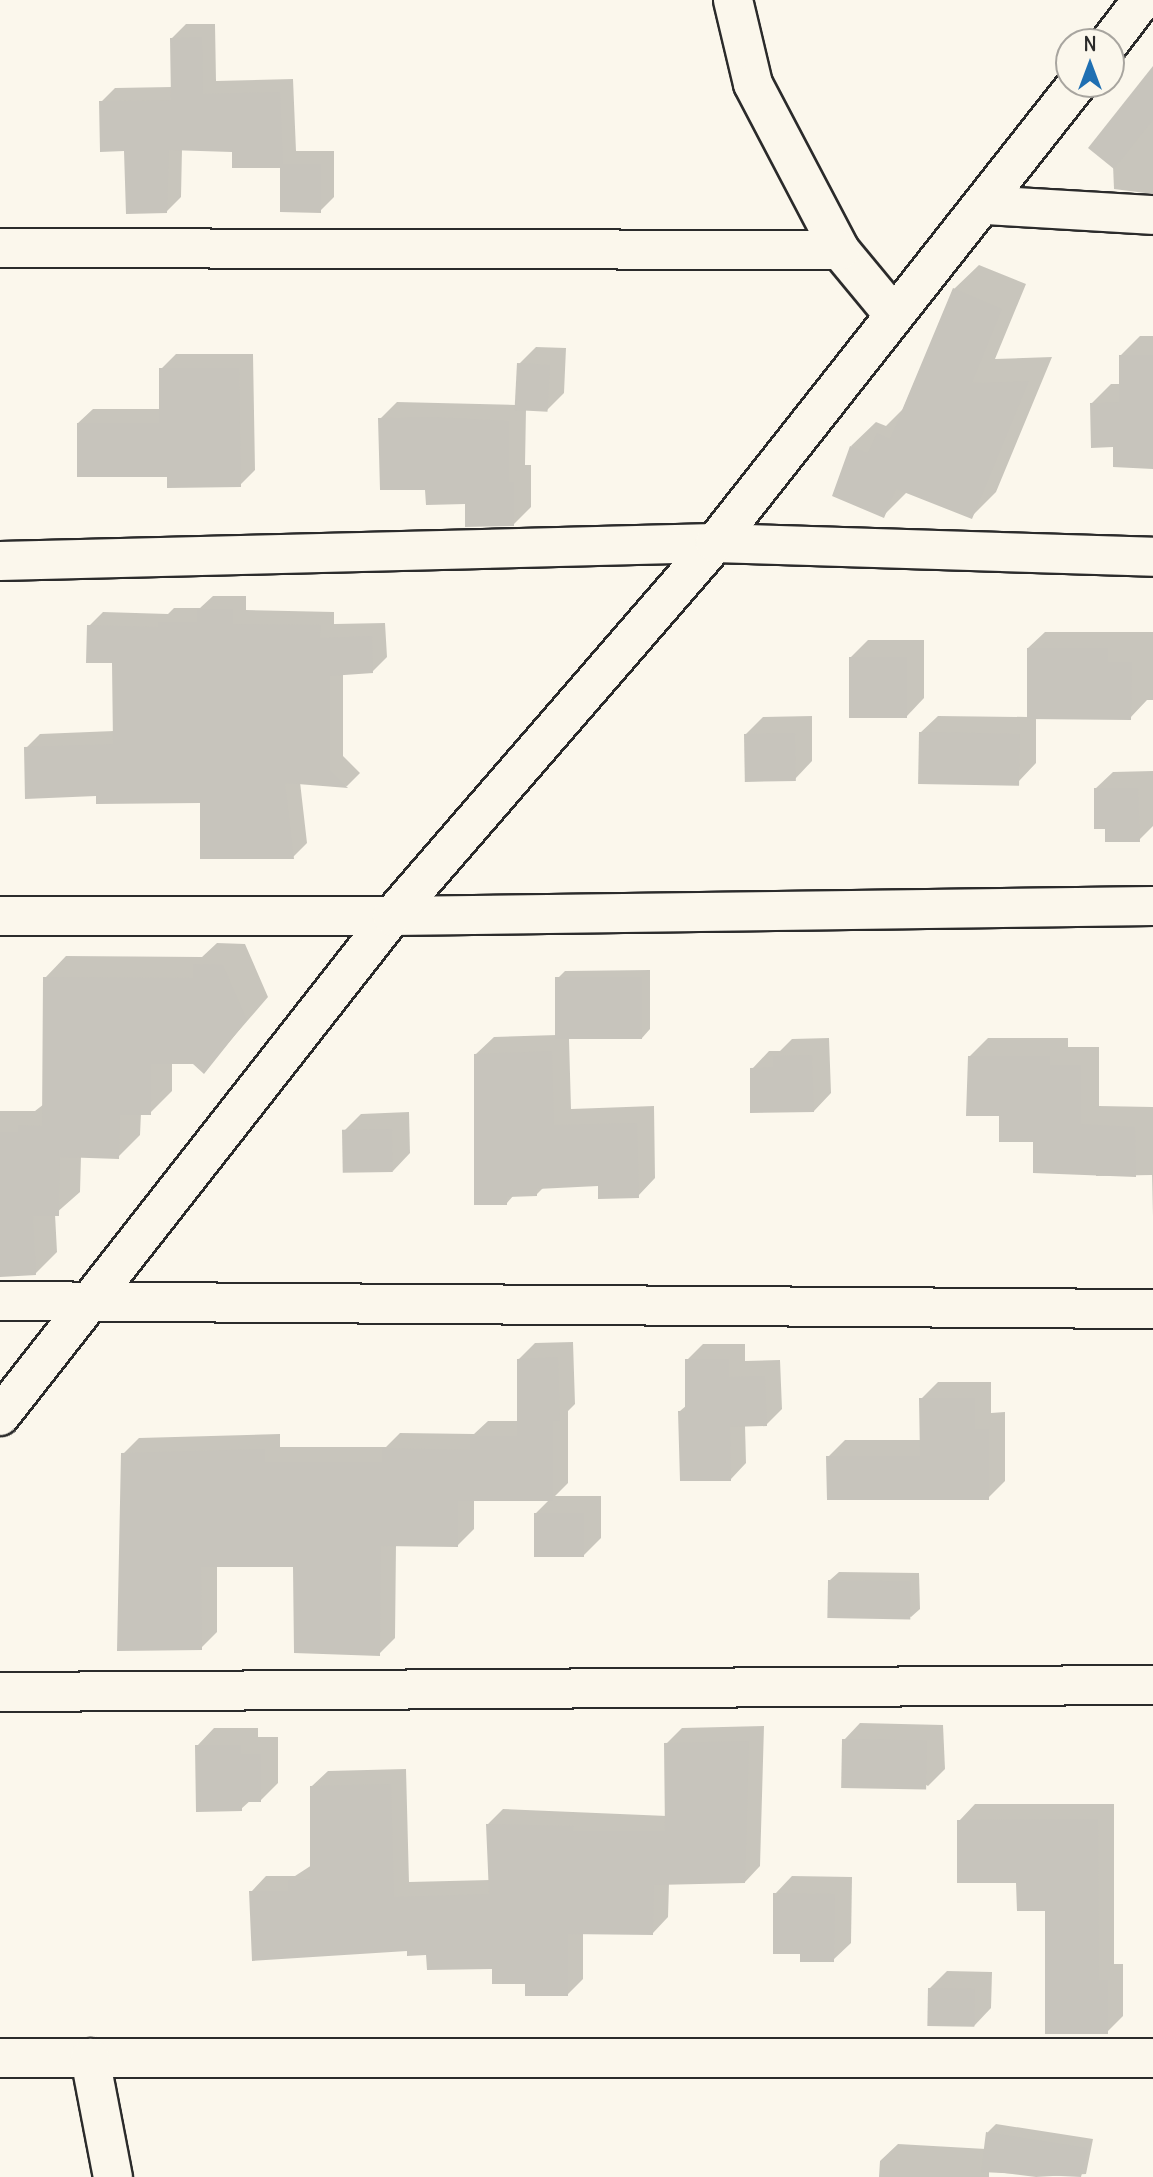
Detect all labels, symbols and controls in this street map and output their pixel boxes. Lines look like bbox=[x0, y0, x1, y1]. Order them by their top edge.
north arrow bbox=[1055, 28, 1125, 98]
text: N bbox=[1083, 32, 1097, 56]

